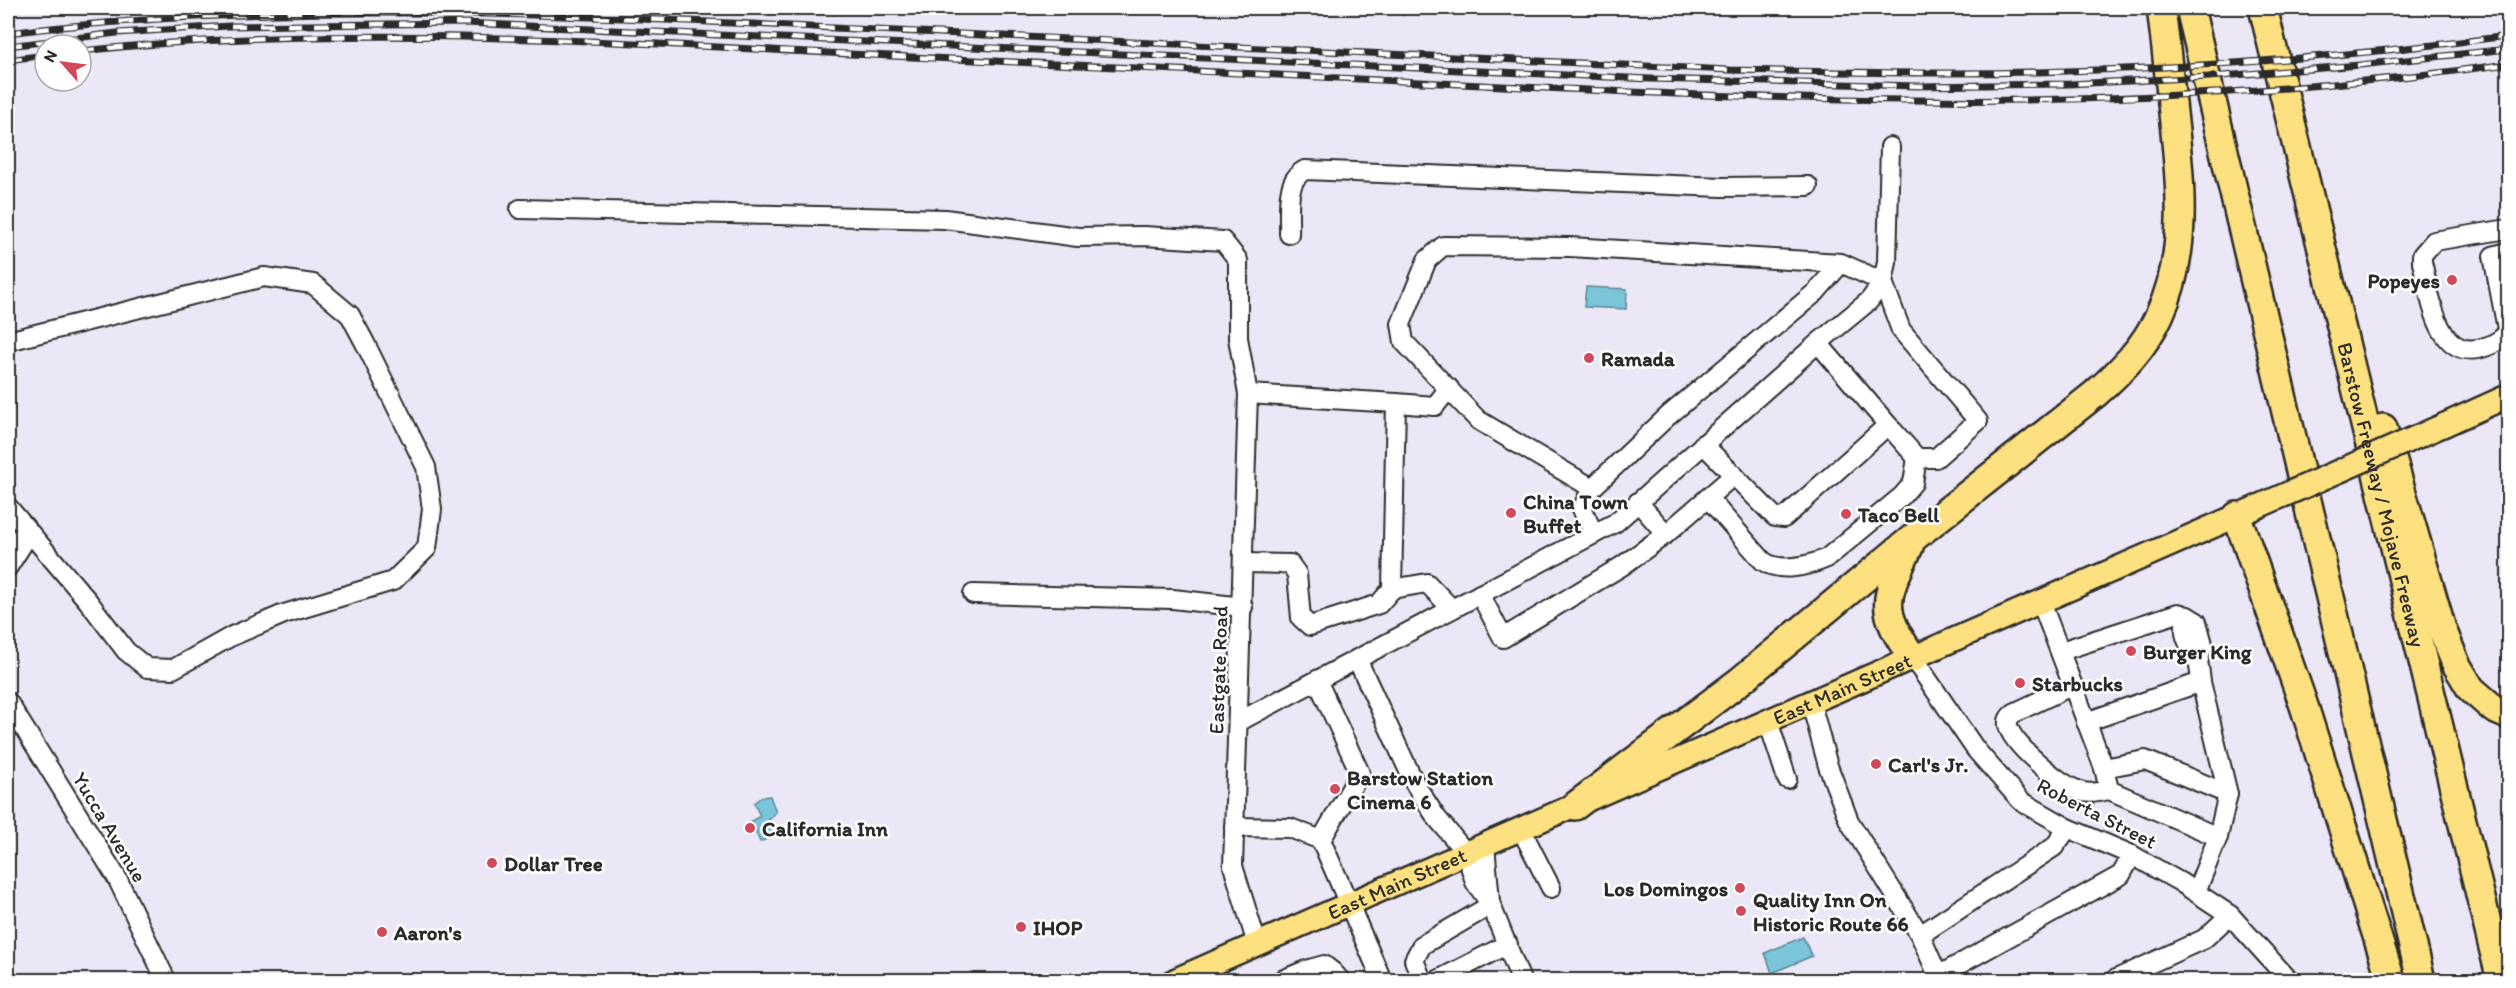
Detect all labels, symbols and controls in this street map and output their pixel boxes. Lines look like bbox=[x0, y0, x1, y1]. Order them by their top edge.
north arrow bbox=[33, 33, 93, 93]
text: N bbox=[39, 47, 61, 65]
place label: Popeyes bbox=[2367, 268, 2440, 294]
marker: Popeyes bbox=[2445, 273, 2459, 287]
street label: Barstow Freeway / Mojave Freeway bbox=[2333, 340, 2432, 650]
place label: Ramada bbox=[1601, 346, 1676, 371]
marker: Ramada bbox=[1582, 351, 1596, 365]
place label: China Town Buffet bbox=[1523, 489, 1628, 538]
place label: Taco Bell bbox=[1857, 502, 1940, 527]
marker: China Town Buffet bbox=[1504, 506, 1518, 520]
marker: Taco Bell bbox=[1839, 507, 1853, 521]
street label: Eastgate Road bbox=[1203, 605, 1233, 735]
place label: Burger King bbox=[2143, 639, 2252, 665]
marker: Burger King bbox=[2124, 644, 2138, 658]
street label: East Main Street bbox=[1769, 647, 1915, 730]
place label: Starbucks bbox=[2032, 671, 2123, 696]
marker: Starbucks bbox=[2013, 676, 2027, 690]
place label: Carl's Jr. bbox=[1888, 752, 1969, 777]
marker: Carl's Jr. bbox=[1869, 757, 1883, 771]
place label: Barstow Station Cinema 6 bbox=[1347, 765, 1493, 814]
street label: Yucca Avenue bbox=[67, 767, 153, 887]
street label: Roberta Street bbox=[2033, 772, 2161, 854]
marker: Barstow Station Cinema 6 bbox=[1328, 782, 1342, 796]
place label: California Inn bbox=[762, 816, 888, 841]
marker: California Inn bbox=[743, 821, 757, 835]
street label: East Main Street bbox=[1324, 842, 1470, 924]
place label: Dollar Tree bbox=[504, 851, 603, 876]
marker: Dollar Tree bbox=[485, 856, 499, 870]
place label: Los Domingos bbox=[1604, 876, 1728, 902]
marker: Los Domingos bbox=[1733, 881, 1747, 895]
place label: Quality Inn On Historic Route 66 bbox=[1753, 887, 1909, 936]
marker: Quality Inn On Historic Route 66 bbox=[1734, 904, 1748, 918]
place label: IHOP bbox=[1033, 915, 1083, 940]
place label: Aaron's bbox=[393, 920, 462, 945]
marker: IHOP bbox=[1014, 920, 1028, 934]
marker: Aaron's bbox=[375, 925, 389, 939]

